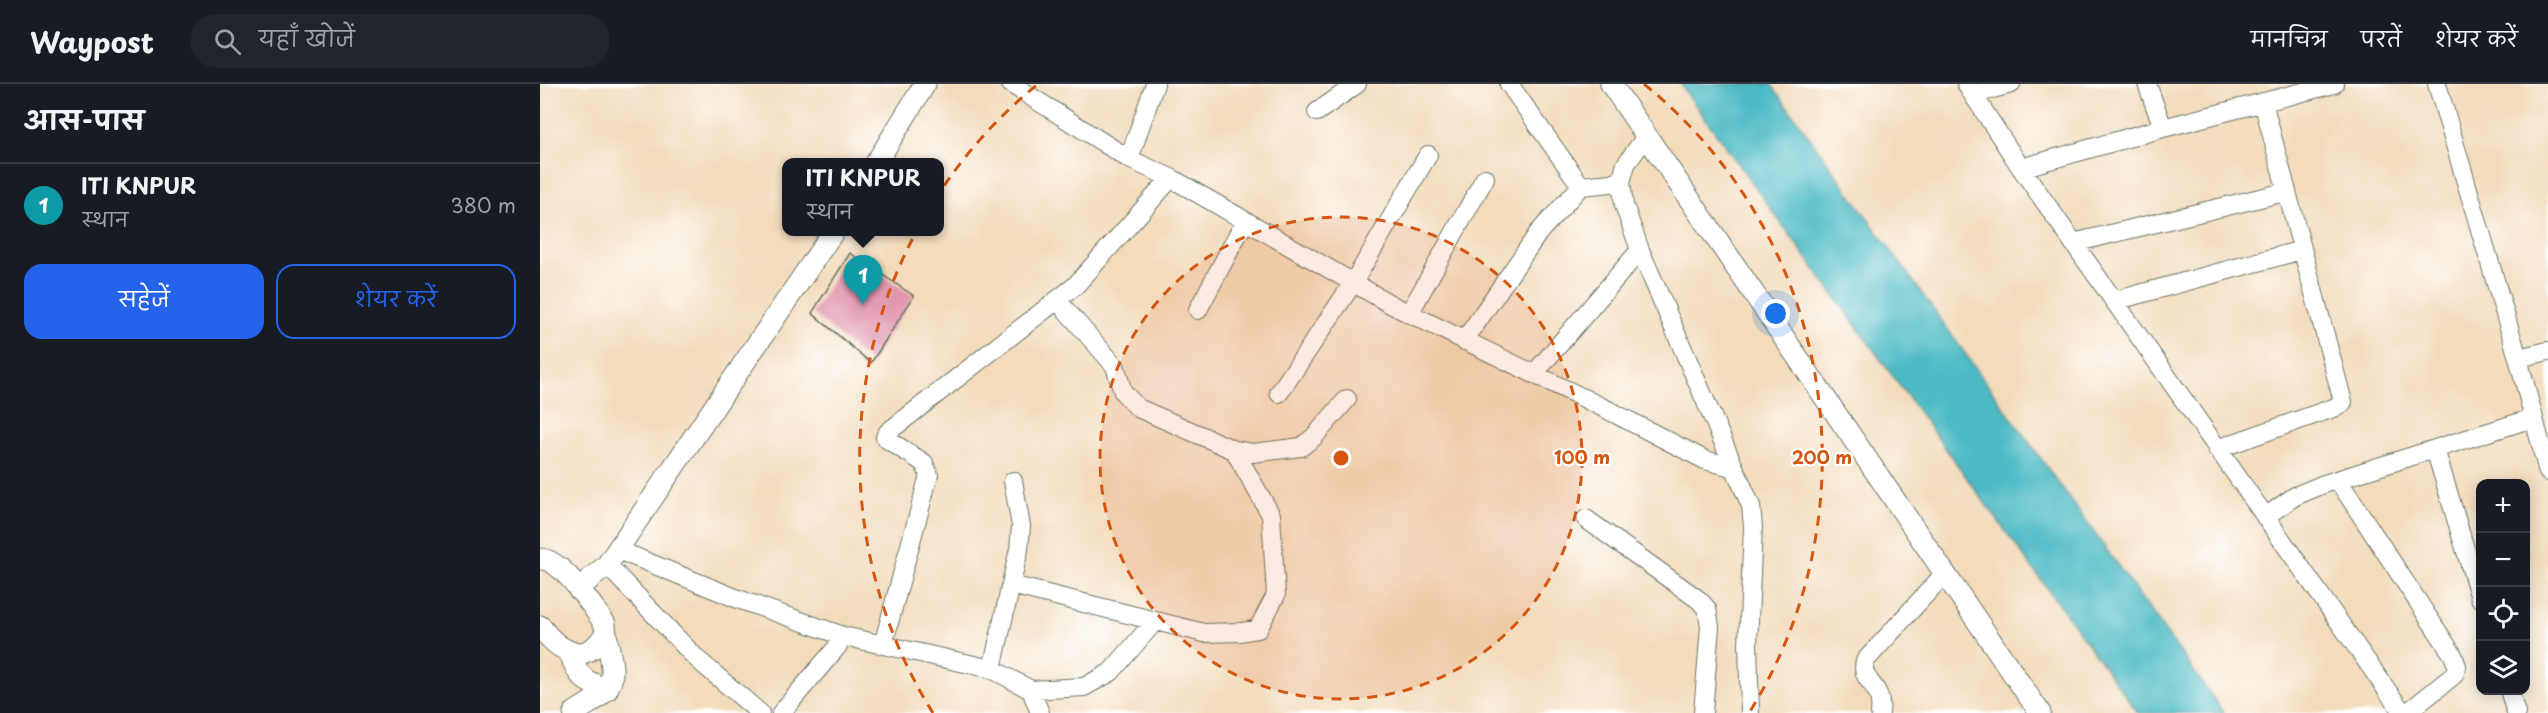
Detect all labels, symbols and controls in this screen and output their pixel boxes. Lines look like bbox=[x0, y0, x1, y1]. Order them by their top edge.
search box bbox=[190, 14, 610, 68]
text: Waypost bbox=[30, 20, 154, 63]
text: यहाँ खोजें bbox=[259, 21, 355, 54]
text: मानचित्र bbox=[2251, 22, 2328, 54]
text: परतें bbox=[2361, 22, 2402, 54]
text: शेयर करें bbox=[2435, 22, 2518, 54]
icon: search bbox=[211, 25, 244, 58]
text: आस-पास bbox=[24, 100, 144, 139]
popup bbox=[782, 158, 944, 236]
text: ITI KNPUR bbox=[805, 160, 921, 193]
text: ITI KNPUR bbox=[81, 168, 196, 201]
text: 1 bbox=[39, 190, 48, 220]
text: 380 m bbox=[450, 190, 516, 220]
text: स्थान bbox=[805, 196, 853, 226]
text: स्थान bbox=[81, 204, 128, 234]
pin: 1 bbox=[844, 256, 882, 305]
button: सहेजें bbox=[24, 264, 264, 339]
button: शेयर करें bbox=[276, 264, 516, 339]
your location bbox=[1761, 299, 1790, 328]
text: 100 m bbox=[1554, 443, 1610, 470]
text: 200 m bbox=[1792, 443, 1852, 470]
centre of rings bbox=[1331, 448, 1351, 468]
map controls bbox=[2476, 479, 2530, 695]
button: + bbox=[2476, 479, 2530, 533]
button: − bbox=[2476, 533, 2530, 587]
button: locate bbox=[2476, 587, 2530, 641]
button: layers bbox=[2476, 641, 2530, 695]

